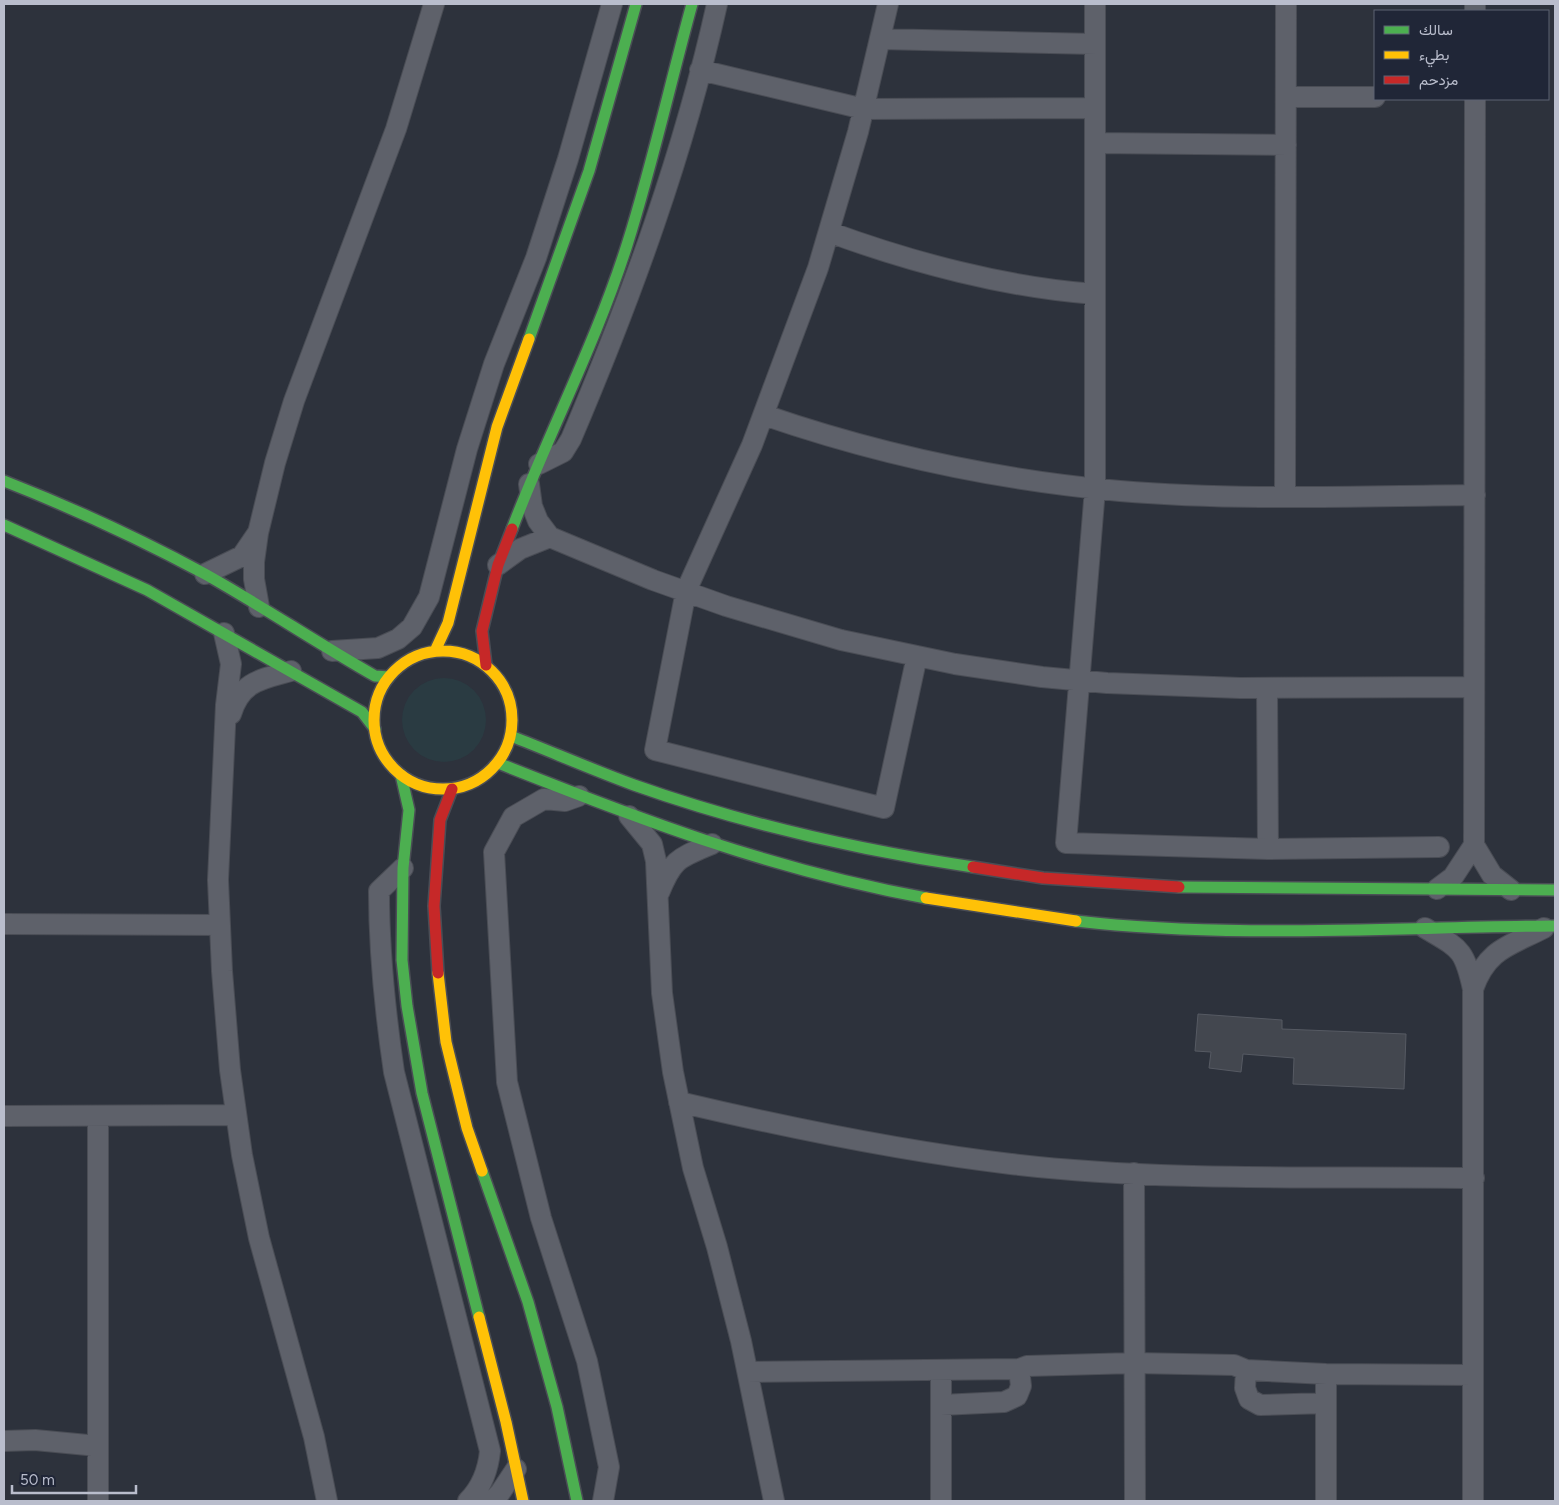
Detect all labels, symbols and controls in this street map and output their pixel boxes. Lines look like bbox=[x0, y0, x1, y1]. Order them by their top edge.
legend bbox=[1374, 10, 1549, 100]
text: سالك bbox=[1419, 21, 1453, 39]
text: بطيء bbox=[1419, 46, 1449, 68]
text: مزدحم bbox=[1419, 71, 1458, 90]
scale bar bbox=[12, 1462, 136, 1494]
text: 50 m bbox=[20, 1471, 55, 1489]

